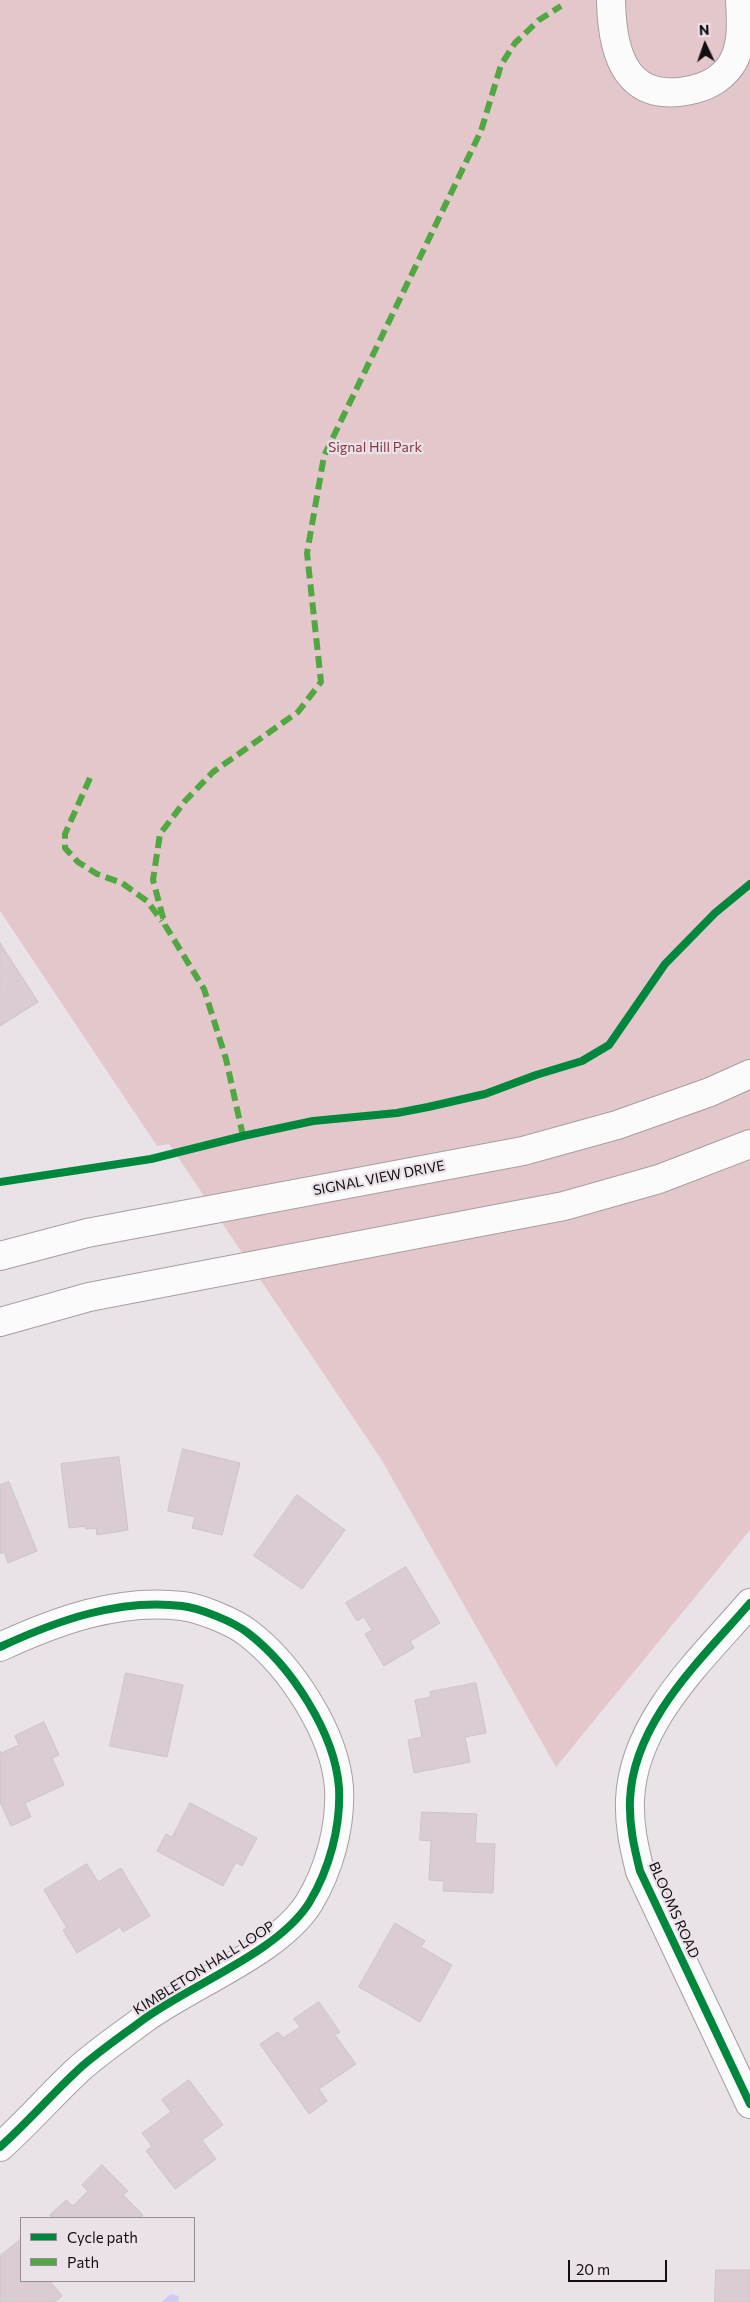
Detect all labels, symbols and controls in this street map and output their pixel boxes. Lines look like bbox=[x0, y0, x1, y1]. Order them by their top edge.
north arrow bbox=[680, 20, 730, 70]
text: N bbox=[699, 21, 710, 38]
park label: Signal Hill Park bbox=[328, 439, 422, 455]
street label: SIGNAL VIEW DRIVE bbox=[312, 1157, 446, 1199]
street label: BLOOMS ROAD bbox=[645, 1859, 703, 1961]
street label: KIMBLETON HALL LOOP bbox=[130, 1918, 278, 2018]
legend bbox=[20, 2217, 195, 2282]
text: Cycle path bbox=[67, 2228, 138, 2246]
scale bar bbox=[570, 2250, 669, 2282]
text: Path bbox=[67, 2253, 99, 2271]
text: 20 m bbox=[576, 2260, 610, 2278]

